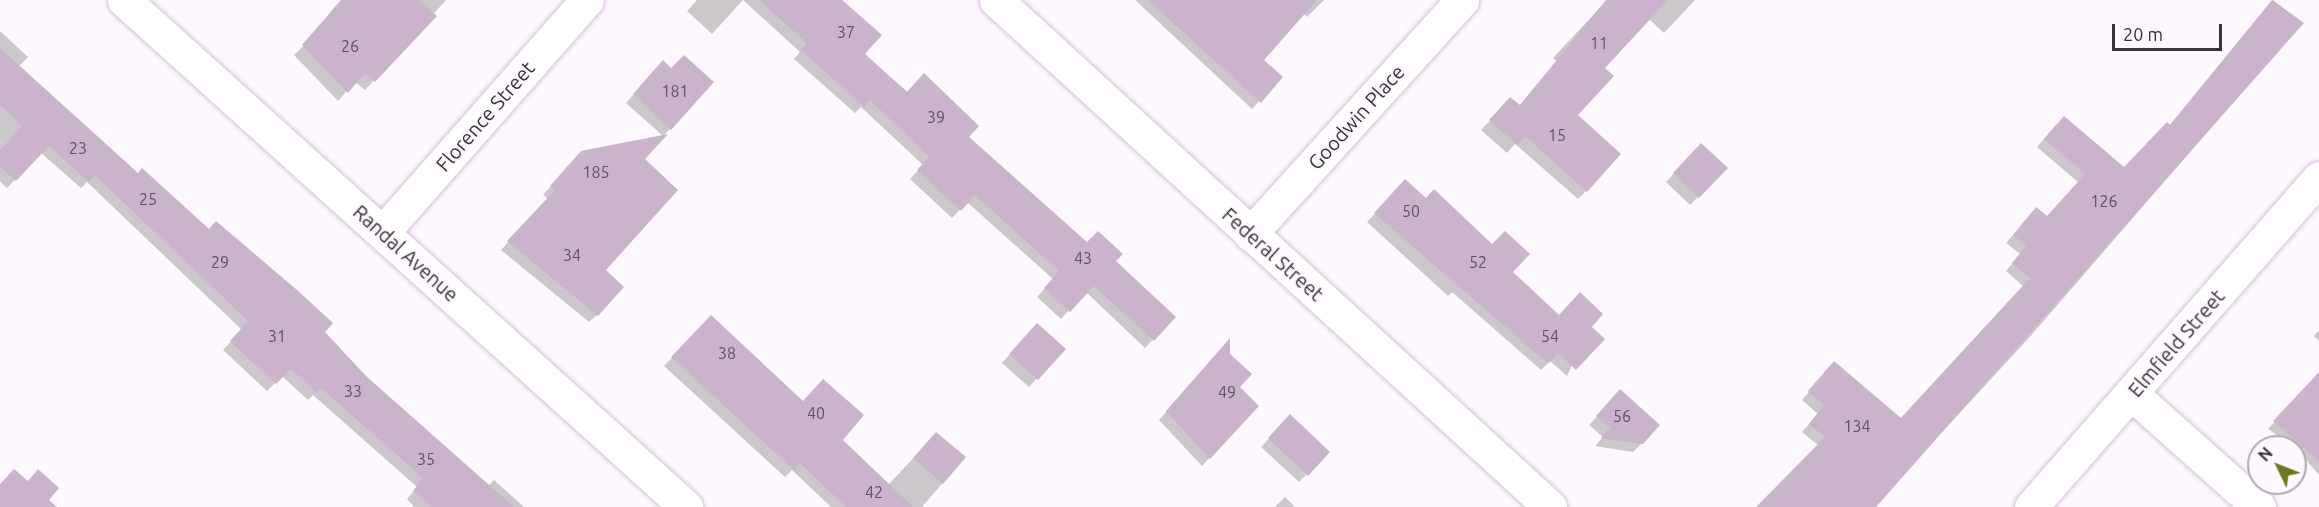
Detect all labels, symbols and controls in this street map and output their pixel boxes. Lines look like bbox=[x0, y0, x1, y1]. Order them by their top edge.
scale bar bbox=[2115, 12, 2224, 50]
house number: 37 bbox=[837, 22, 855, 42]
text: 20 m bbox=[2123, 24, 2163, 44]
house number: 11 bbox=[1590, 33, 1608, 53]
house number: 26 bbox=[341, 36, 359, 56]
street label: Florence Street bbox=[431, 56, 539, 176]
street label: Goodwin Place bbox=[1303, 60, 1409, 174]
house number: 181 bbox=[661, 81, 689, 101]
house number: 39 bbox=[927, 107, 945, 127]
house number: 15 bbox=[1548, 125, 1566, 145]
house number: 23 bbox=[69, 138, 87, 158]
house number: 185 bbox=[582, 162, 610, 182]
house number: 25 bbox=[139, 189, 157, 209]
house number: 126 bbox=[2090, 191, 2118, 211]
street label: Randal Avenue bbox=[348, 199, 464, 307]
house number: 50 bbox=[1402, 201, 1420, 221]
street label: Federal Street bbox=[1217, 202, 1329, 306]
house number: 34 bbox=[563, 245, 581, 265]
house number: 43 bbox=[1074, 248, 1092, 268]
house number: 29 bbox=[211, 252, 229, 272]
house number: 52 bbox=[1469, 252, 1487, 272]
street label: Elmfield Street bbox=[2123, 284, 2229, 402]
house number: 31 bbox=[268, 326, 286, 346]
house number: 54 bbox=[1541, 326, 1559, 346]
house number: 38 bbox=[718, 343, 736, 363]
house number: 33 bbox=[344, 381, 362, 401]
house number: 49 bbox=[1218, 382, 1236, 402]
house number: 40 bbox=[807, 403, 825, 423]
house number: 56 bbox=[1613, 406, 1631, 426]
house number: 134 bbox=[1843, 416, 1871, 436]
north arrow bbox=[2247, 435, 2307, 495]
text: N bbox=[2255, 444, 2276, 465]
house number: 35 bbox=[417, 449, 435, 469]
house number: 42 bbox=[865, 482, 883, 502]

